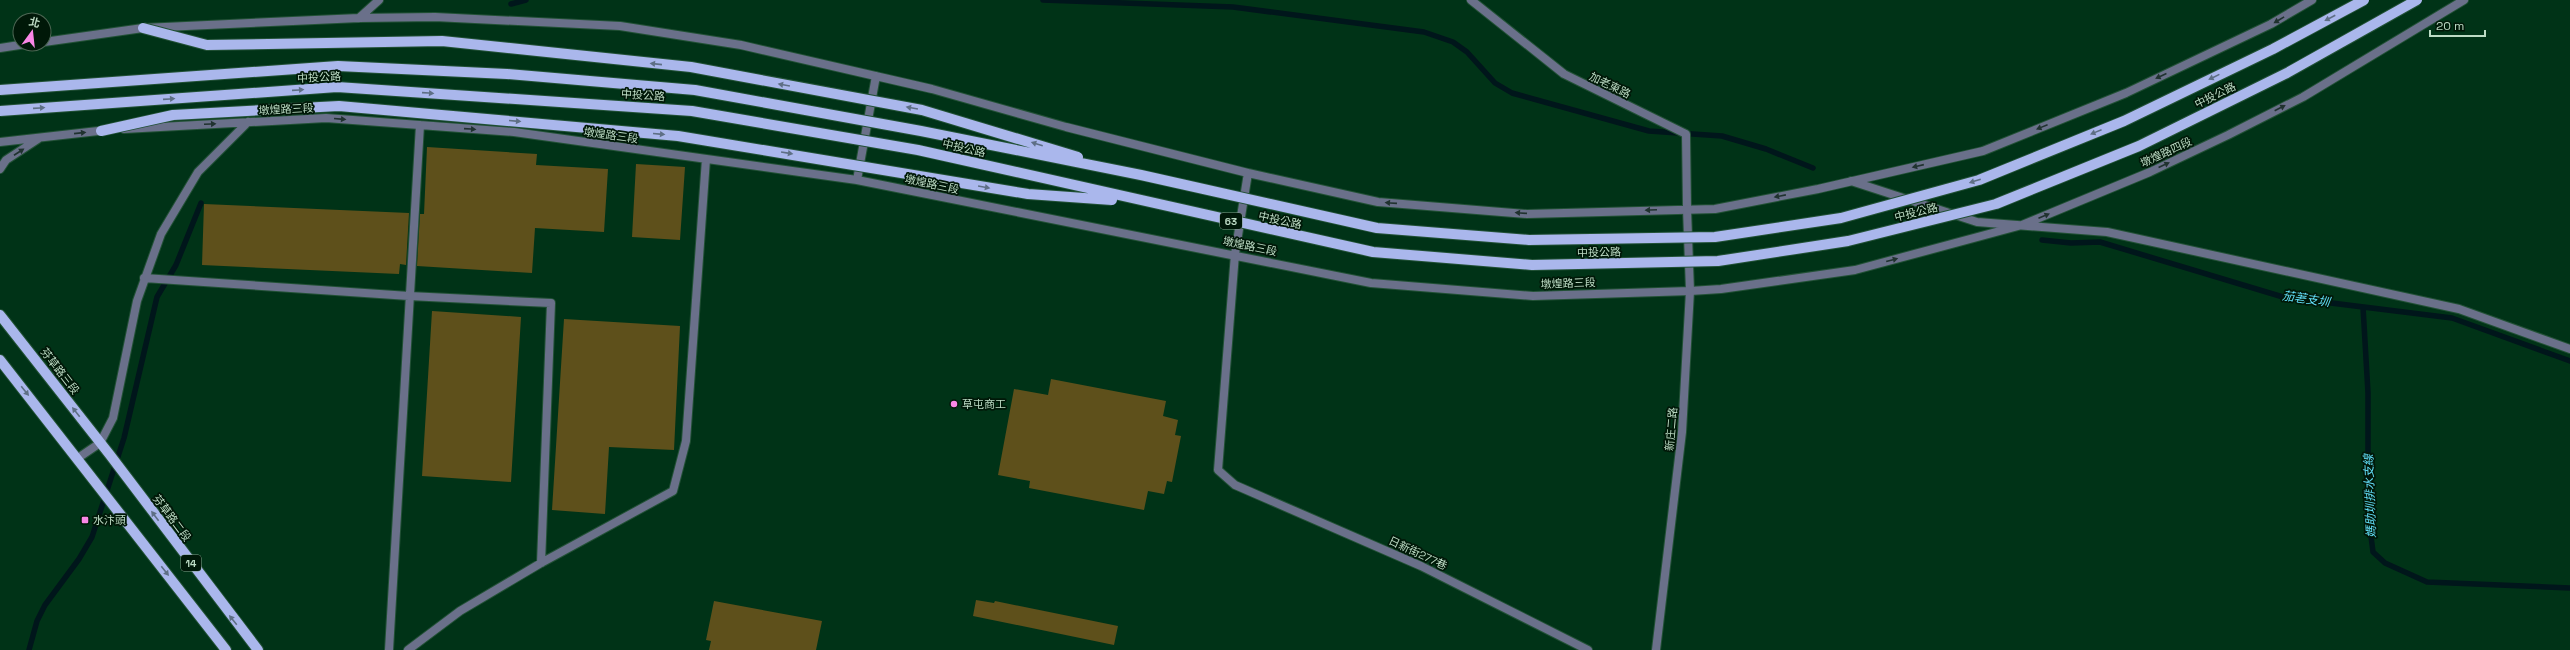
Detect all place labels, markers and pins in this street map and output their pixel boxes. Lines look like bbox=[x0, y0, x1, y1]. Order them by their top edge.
place label: 草屯商工 bbox=[962, 397, 1006, 411]
marker: 草屯商工 bbox=[949, 399, 959, 409]
place label: 水汴頭 bbox=[93, 513, 126, 527]
marker: 水汴頭 bbox=[80, 515, 90, 525]

